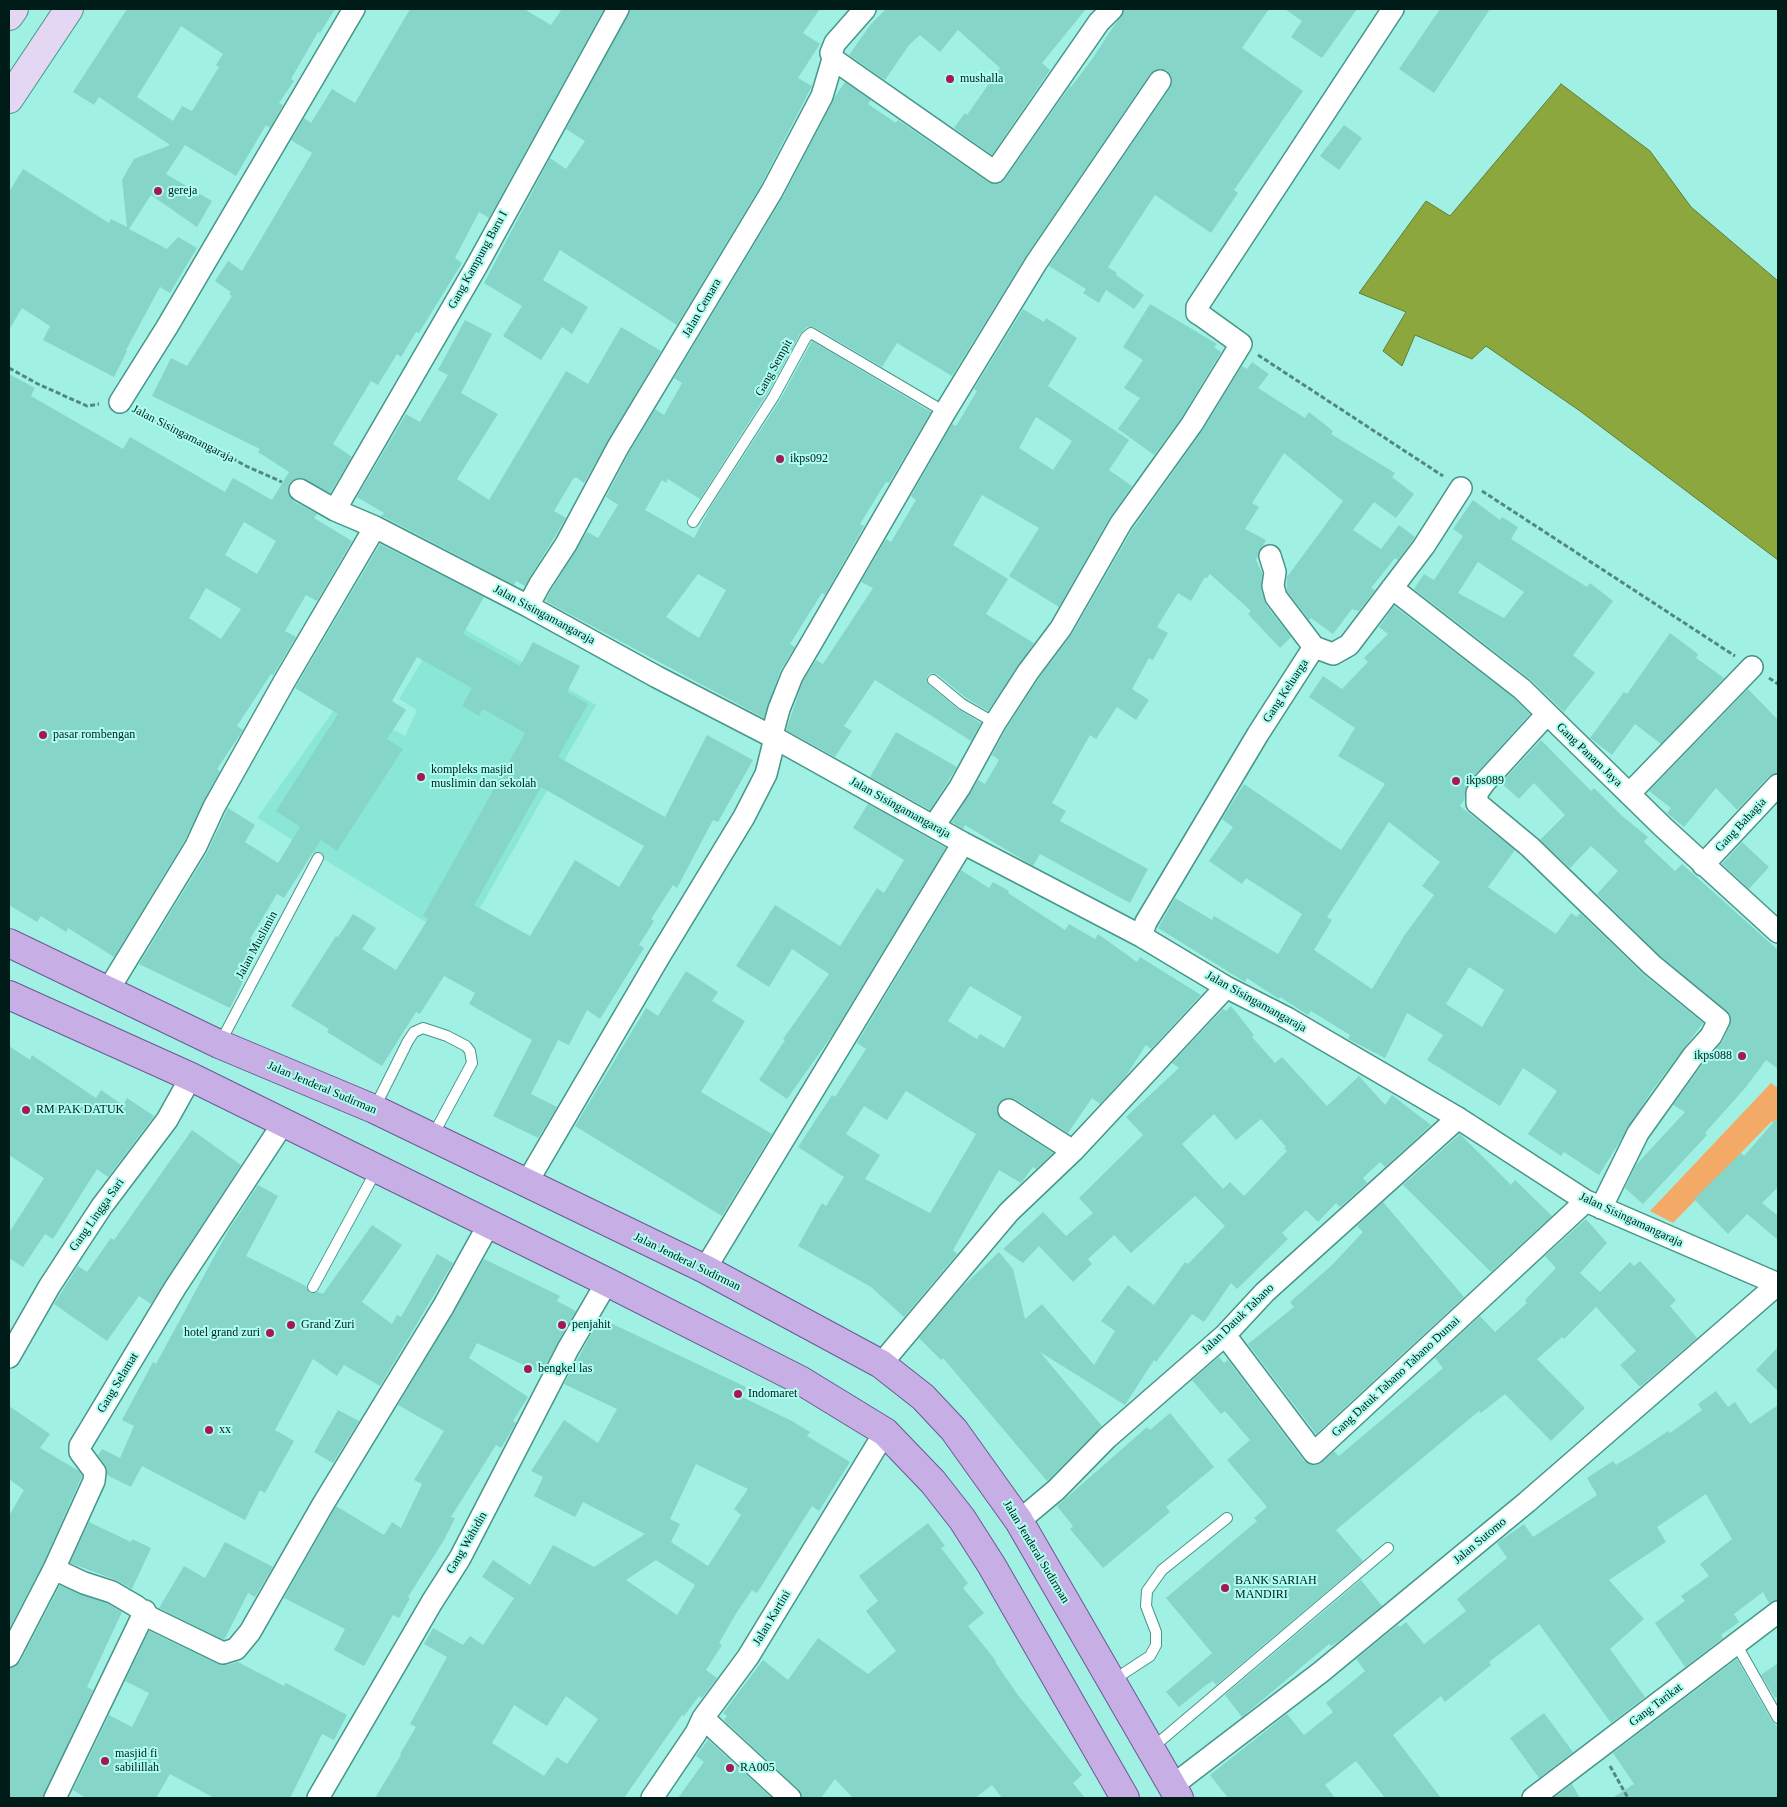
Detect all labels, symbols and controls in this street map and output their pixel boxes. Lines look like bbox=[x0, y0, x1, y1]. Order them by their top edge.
place label: mushalla bbox=[960, 72, 1003, 86]
marker: mushalla bbox=[944, 73, 956, 85]
place label: gereja bbox=[168, 184, 197, 198]
marker: gereja bbox=[152, 185, 164, 197]
street label: Gang Kampung Baru I bbox=[445, 209, 511, 311]
street label: Jalan Cemara bbox=[680, 276, 724, 340]
street label: Gang Sempit bbox=[752, 337, 796, 399]
street label: Jalan Sisingamangaraja bbox=[129, 402, 237, 466]
place label: ikps092 bbox=[790, 452, 828, 466]
marker: ikps092 bbox=[774, 453, 786, 465]
street label: Jalan Sisingamangaraja bbox=[491, 582, 597, 648]
street label: Gang Keluarga bbox=[1260, 657, 1312, 725]
street label: Gang Panam Jaya bbox=[1553, 720, 1625, 790]
place label: pasar rombengan bbox=[53, 728, 135, 742]
marker: pasar rombengan bbox=[37, 729, 49, 741]
place label: kompleks masjid muslimin dan sekolah bbox=[431, 763, 536, 791]
marker: kompleks masjid muslimin dan sekolah bbox=[415, 771, 427, 783]
street label: Jalan Sisingamangaraja bbox=[847, 774, 953, 842]
place label: ikps089 bbox=[1466, 774, 1504, 788]
marker: ikps089 bbox=[1450, 775, 1462, 787]
street label: Gang Bahagia bbox=[1712, 795, 1770, 855]
street label: Jalan Muslimin bbox=[233, 909, 281, 981]
street label: Jalan Sisingamangaraja bbox=[1203, 968, 1309, 1036]
place label: ikps088 bbox=[1694, 1049, 1732, 1063]
marker: ikps088 bbox=[1736, 1050, 1748, 1062]
street label: Jalan Jenderal Sudirman bbox=[265, 1058, 379, 1118]
place label: RM PAK DATUK bbox=[36, 1103, 124, 1117]
marker: RM PAK DATUK bbox=[20, 1104, 32, 1116]
street label: Gang Lingga Sari bbox=[67, 1176, 127, 1254]
street label: Jalan Sisingamangaraja bbox=[1577, 1190, 1685, 1250]
street label: Jalan Jenderal Sudirman bbox=[631, 1230, 743, 1294]
street label: Jalan Datuk Tabano bbox=[1199, 1281, 1277, 1357]
street label: Gang Datuk Tabano Tabano Dumai bbox=[1329, 1314, 1463, 1440]
place label: Grand Zuri bbox=[301, 1318, 355, 1332]
place label: penjahit bbox=[572, 1318, 611, 1332]
marker: Grand Zuri bbox=[285, 1319, 297, 1331]
marker: penjahit bbox=[556, 1319, 568, 1331]
place label: hotel grand zuri bbox=[184, 1326, 260, 1340]
marker: hotel grand zuri bbox=[264, 1327, 276, 1339]
street label: Gang Selamat bbox=[94, 1350, 142, 1416]
place label: bengkel las bbox=[538, 1362, 592, 1376]
marker: bengkel las bbox=[522, 1363, 534, 1375]
place label: Indomaret bbox=[748, 1387, 797, 1401]
marker: Indomaret bbox=[732, 1388, 744, 1400]
place label: xx bbox=[219, 1423, 231, 1437]
marker: xx bbox=[203, 1424, 215, 1436]
street label: Jalan Jenderal Sudirman bbox=[1000, 1498, 1072, 1606]
street label: Gang Wahidin bbox=[443, 1509, 491, 1577]
street label: Jalan Sutomo bbox=[1450, 1515, 1510, 1567]
place label: BANK SARIAH MANDIRI bbox=[1235, 1574, 1317, 1602]
marker: BANK SARIAH MANDIRI bbox=[1219, 1582, 1231, 1594]
street label: Jalan Kartini bbox=[750, 1588, 794, 1648]
street label: Gang Tarikat bbox=[1627, 1680, 1685, 1730]
place label: masjid fi sabilillah bbox=[115, 1747, 159, 1775]
marker: masjid fi sabilillah bbox=[99, 1755, 111, 1767]
place label: RA005 bbox=[740, 1761, 775, 1775]
marker: RA005 bbox=[724, 1762, 736, 1774]

